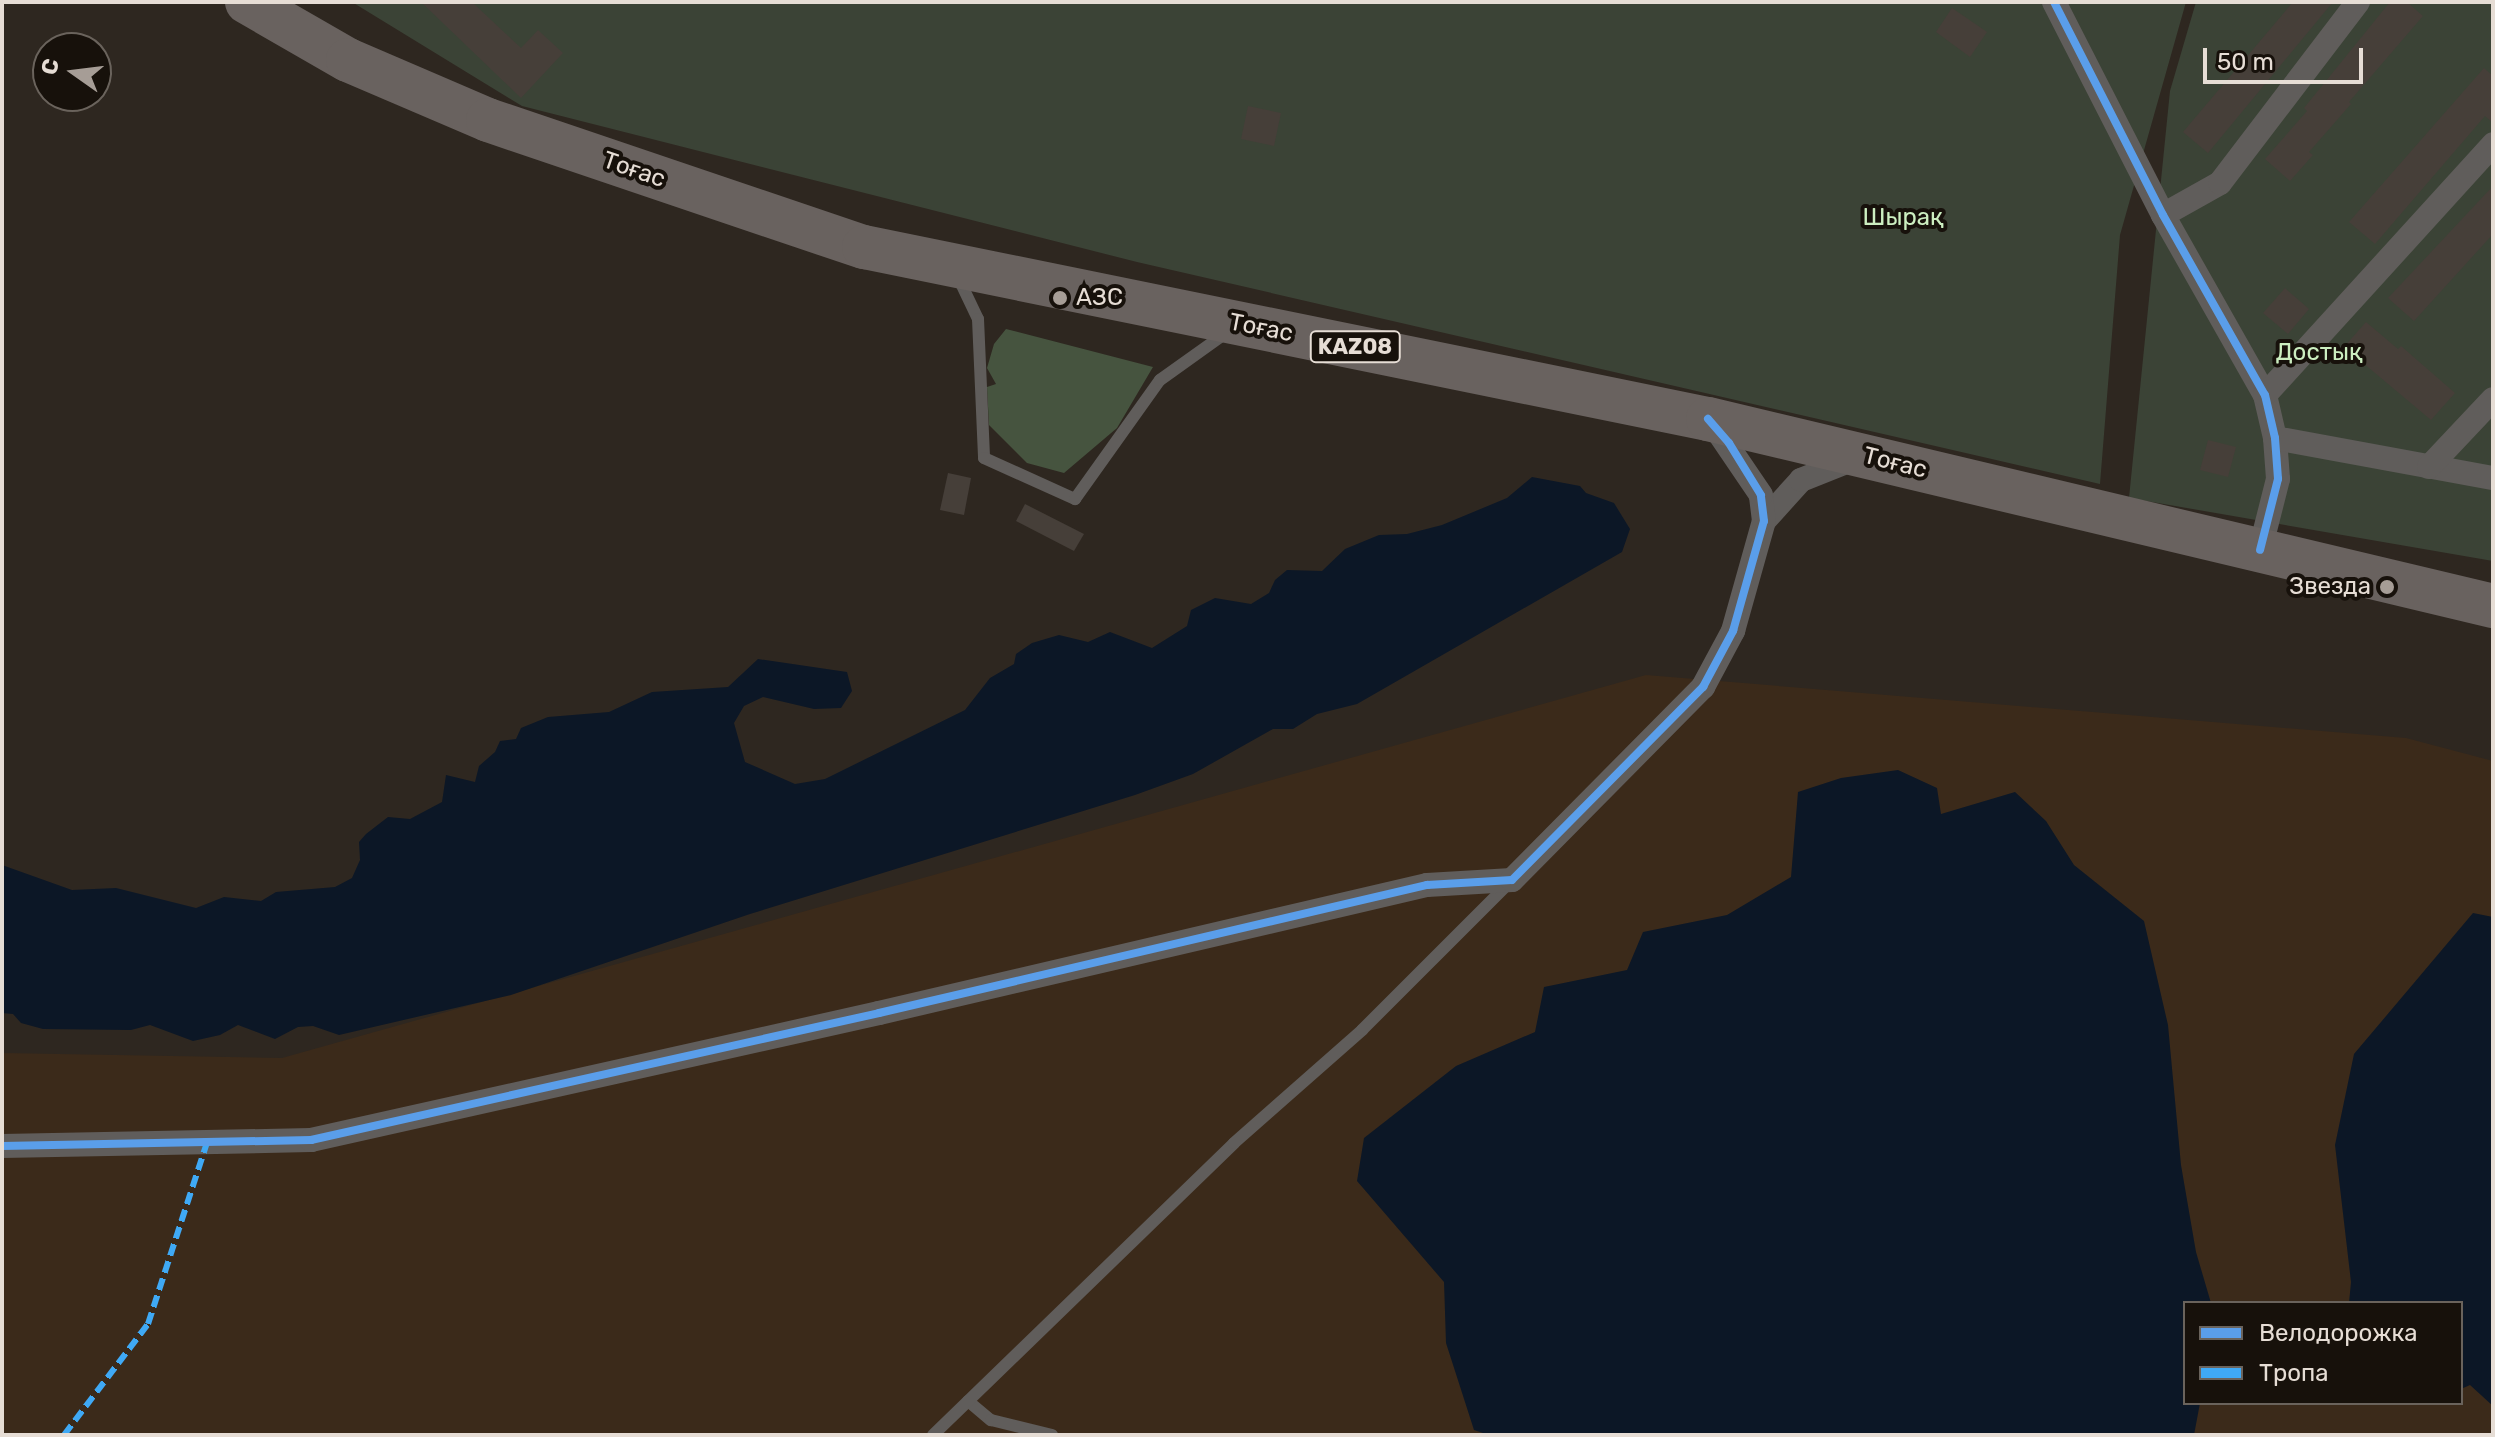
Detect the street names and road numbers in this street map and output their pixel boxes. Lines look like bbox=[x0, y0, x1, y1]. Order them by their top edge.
street label: Тоғас bbox=[599, 146, 669, 194]
street label: Тоғас bbox=[1227, 308, 1295, 348]
road number: KAZ08 bbox=[1309, 329, 1401, 365]
street label: Тоғас bbox=[1860, 441, 1930, 485]

